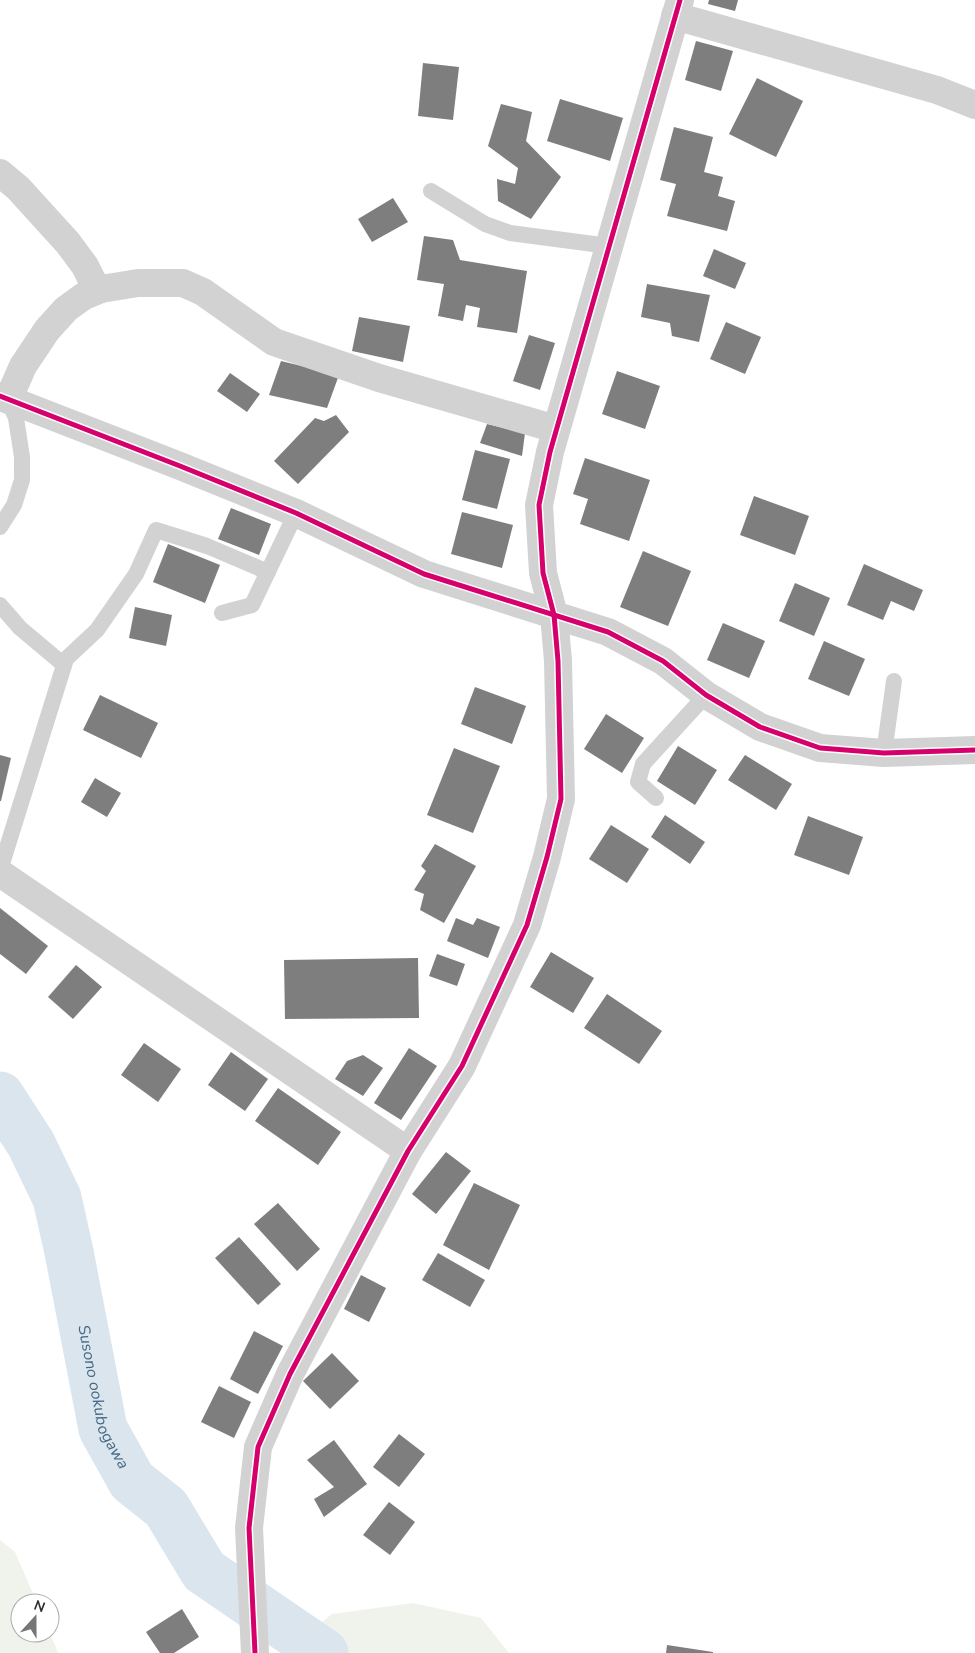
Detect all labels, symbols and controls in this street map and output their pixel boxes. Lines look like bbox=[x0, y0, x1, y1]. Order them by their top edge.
water label: Susono ookubogawa bbox=[72, 1323, 134, 1473]
north arrow bbox=[10, 1593, 60, 1643]
text: N bbox=[31, 1596, 48, 1617]

